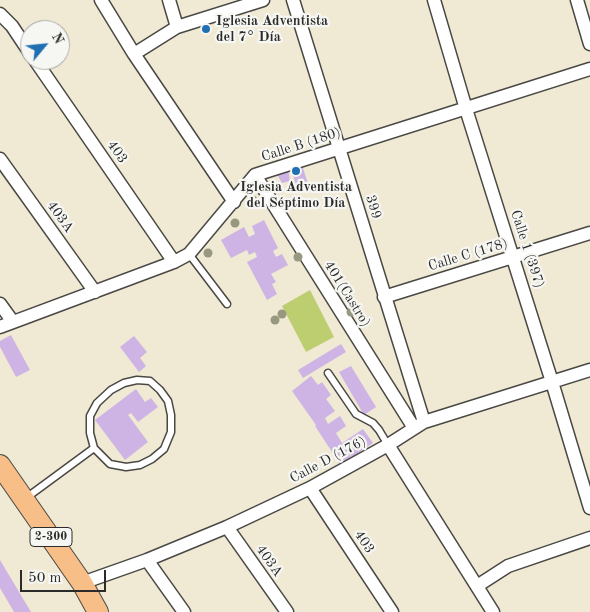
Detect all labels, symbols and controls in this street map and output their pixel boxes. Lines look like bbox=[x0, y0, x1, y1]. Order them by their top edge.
place label: Iglesia Adventista del 7° Día bbox=[216, 13, 328, 46]
north arrow bbox=[20, 20, 70, 70]
marker: Iglesia Adventista del 7° Día bbox=[200, 23, 212, 35]
text: N bbox=[49, 30, 66, 46]
street label: Calle B (180) bbox=[259, 124, 343, 166]
street label: 403 bbox=[103, 137, 131, 167]
marker: Iglesia Adventista del Séptimo Día bbox=[290, 165, 302, 177]
place label: Iglesia Adventista del Séptimo Día bbox=[240, 179, 352, 212]
street label: 399 bbox=[361, 193, 385, 221]
street label: 403A bbox=[43, 198, 77, 236]
street label: Calle 1 (397) bbox=[506, 208, 548, 290]
street label: Calle C (178) bbox=[426, 235, 510, 275]
street label: 401(Castro) bbox=[320, 258, 374, 330]
street label: Calle D (176) bbox=[287, 433, 369, 487]
street label: 403 bbox=[350, 527, 378, 557]
road number: 2-300 bbox=[30, 528, 72, 546]
street label: 403A bbox=[252, 542, 286, 580]
scale bar bbox=[22, 560, 109, 592]
text: 50 m bbox=[28, 571, 62, 586]

